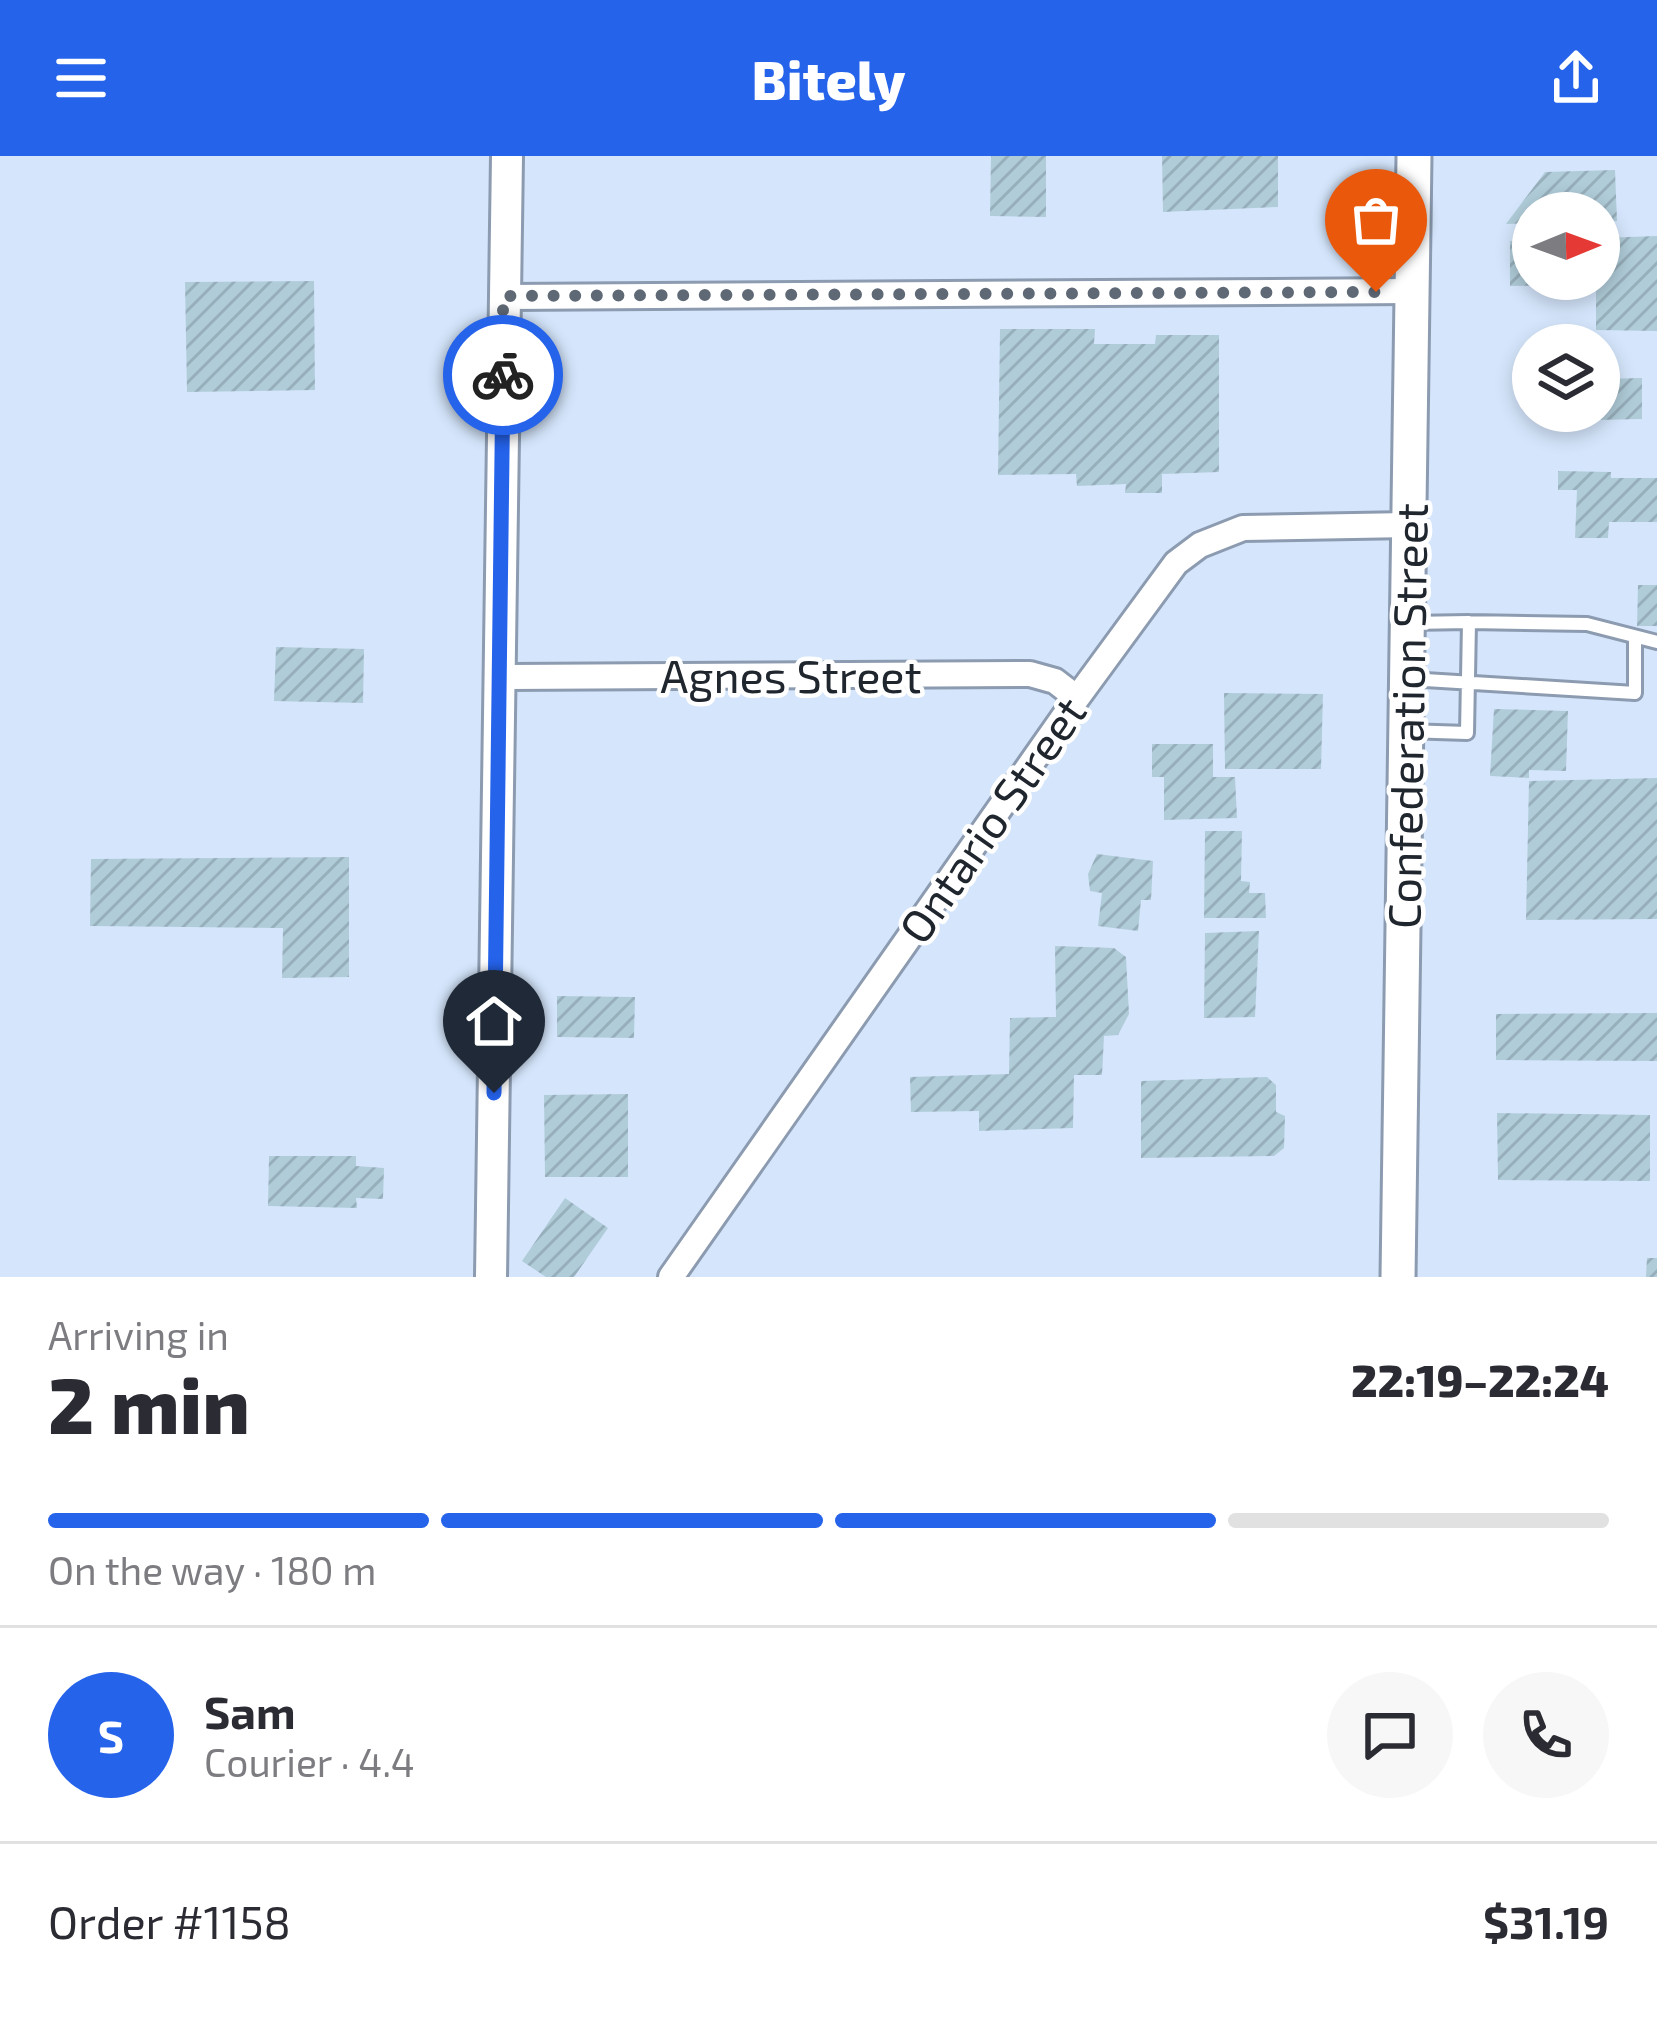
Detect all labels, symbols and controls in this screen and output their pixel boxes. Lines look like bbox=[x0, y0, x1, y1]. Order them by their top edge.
icon: menu bbox=[48, 45, 114, 111]
icon: share bbox=[1543, 45, 1609, 111]
text: Bitely bbox=[752, 46, 905, 111]
pin bbox=[1325, 169, 1427, 292]
icon: bag bbox=[1343, 187, 1409, 253]
north arrow bbox=[1512, 192, 1620, 300]
map controls bbox=[1512, 192, 1620, 432]
courier bbox=[443, 315, 563, 435]
button: layers bbox=[1512, 324, 1620, 432]
icon: bike bbox=[470, 342, 536, 408]
street label: Confederation Street bbox=[1375, 503, 1437, 929]
street label: Agnes Street bbox=[660, 648, 922, 702]
street label: Ontario Street bbox=[886, 686, 1096, 952]
pin bbox=[443, 970, 545, 1093]
icon: home bbox=[461, 988, 527, 1054]
text: Arriving in bbox=[48, 1311, 229, 1358]
text: 22:19–22:24 bbox=[1351, 1352, 1609, 1406]
text: 2 min bbox=[48, 1356, 250, 1450]
text: On the way · 180 m bbox=[48, 1546, 376, 1593]
button: chat bbox=[1327, 1672, 1453, 1798]
button: phone bbox=[1483, 1672, 1609, 1798]
text: Sam bbox=[204, 1684, 296, 1738]
text: S bbox=[98, 1708, 124, 1762]
text: Courier · 4.4 bbox=[204, 1738, 415, 1785]
text: Order #1158 bbox=[48, 1894, 291, 1948]
text: $31.19 bbox=[1483, 1894, 1609, 1948]

